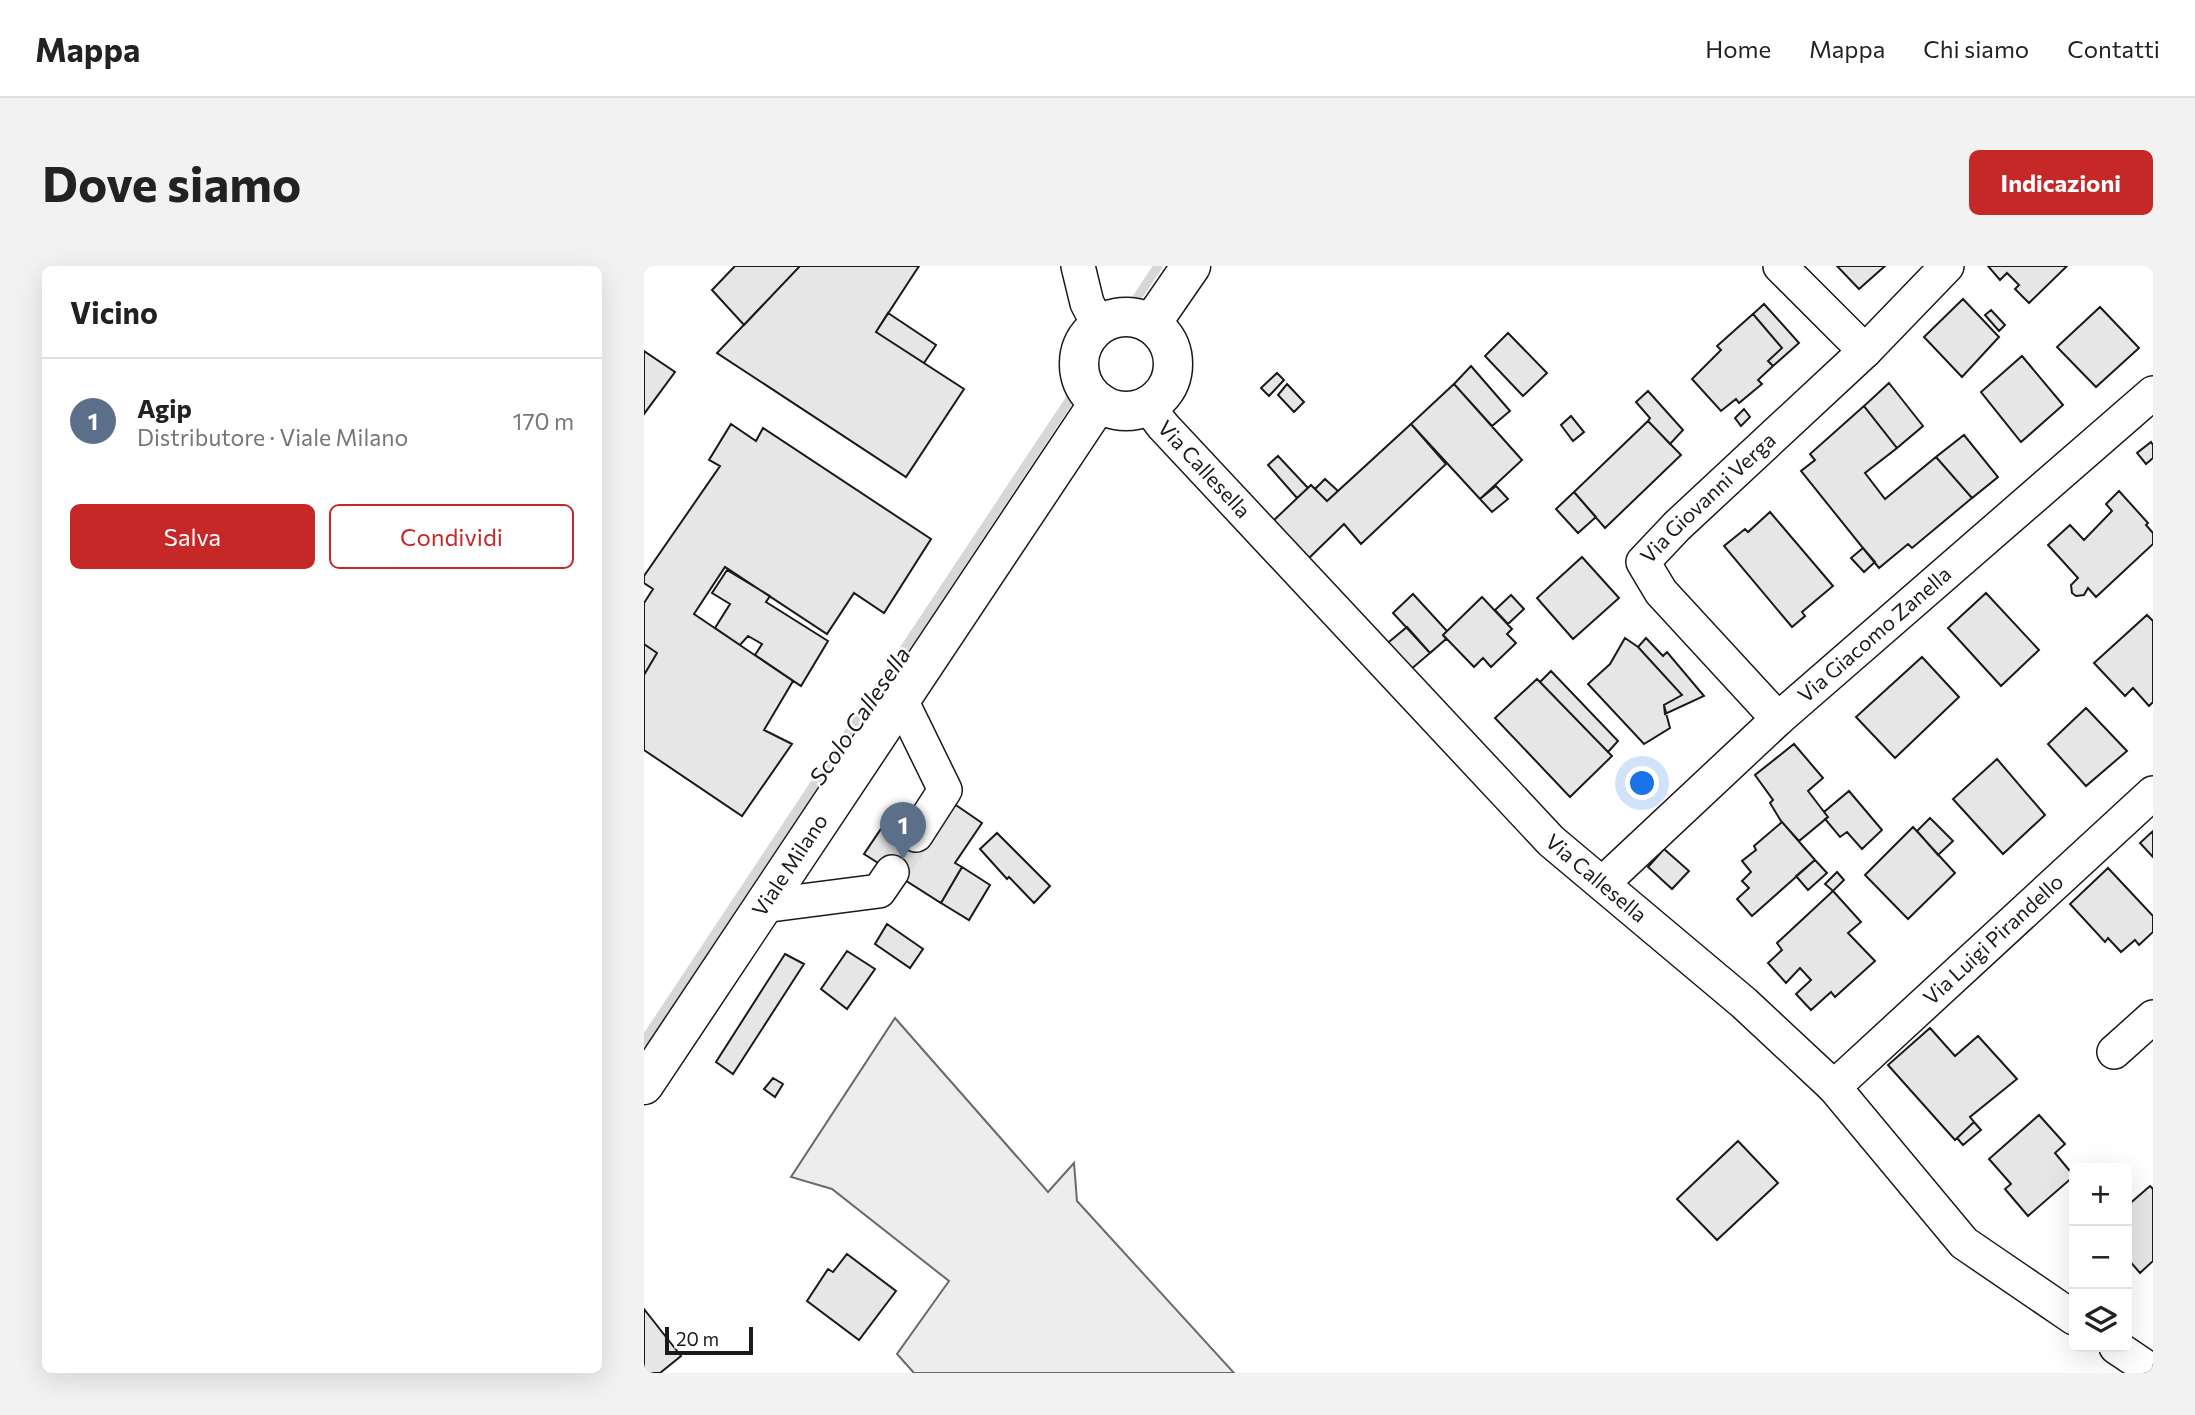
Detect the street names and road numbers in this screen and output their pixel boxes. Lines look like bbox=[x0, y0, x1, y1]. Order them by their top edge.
street label: Via Callesella bbox=[1153, 415, 1256, 522]
street label: Via Giovanni Verga bbox=[1635, 427, 1780, 568]
street label: Via Giacomo Zanella bbox=[1792, 561, 1955, 707]
street label: Viale Milano bbox=[746, 809, 832, 920]
street label: Via Callesella bbox=[1541, 828, 1652, 927]
street label: Via Luigi Pirandello bbox=[1917, 868, 2068, 1009]

